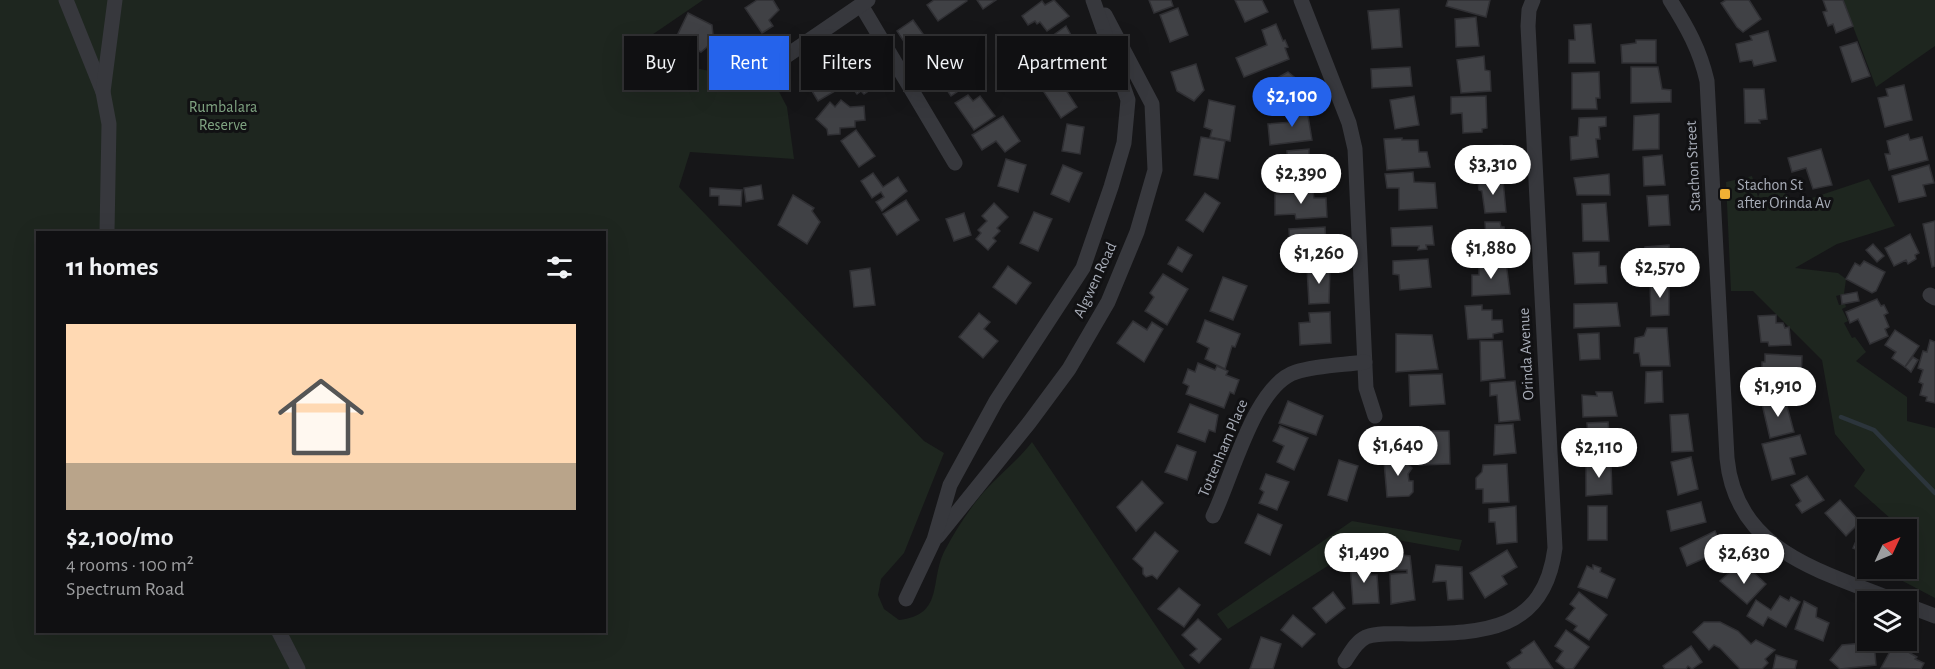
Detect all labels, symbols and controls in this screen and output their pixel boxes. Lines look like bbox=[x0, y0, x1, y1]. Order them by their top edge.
chip: Buy bbox=[624, 36, 697, 90]
chip: Rent bbox=[709, 36, 789, 90]
chip: Filters bbox=[801, 36, 893, 90]
chip: New bbox=[905, 36, 985, 90]
chip: Apartment bbox=[997, 36, 1128, 90]
pin: $2,100 bbox=[1243, 77, 1341, 128]
text: $2,100 bbox=[1266, 86, 1318, 106]
park label: Rumbalara Reserve bbox=[189, 99, 257, 133]
street label: Stachon Street bbox=[1683, 120, 1703, 212]
pin: $3,310 bbox=[1444, 145, 1542, 196]
pin: $2,390 bbox=[1252, 154, 1350, 205]
text: $3,310 bbox=[1469, 154, 1517, 174]
text: $2,390 bbox=[1275, 163, 1327, 183]
place label: Stachon St after Orinda Av bbox=[1737, 177, 1831, 211]
marker: Stachon St after Orinda Av bbox=[1718, 187, 1732, 201]
pin: $1,880 bbox=[1442, 229, 1540, 280]
pin: $1,260 bbox=[1270, 234, 1368, 285]
text: $1,880 bbox=[1466, 238, 1516, 258]
street label: Algwen Road bbox=[1070, 240, 1120, 320]
text: $1,260 bbox=[1294, 243, 1344, 263]
pin: $2,570 bbox=[1611, 248, 1709, 299]
icon: filters bbox=[543, 251, 576, 284]
text: 11 homes bbox=[66, 254, 158, 280]
text: $2,570 bbox=[1635, 257, 1685, 277]
street label: Orinda Avenue bbox=[1516, 307, 1536, 401]
icon: home bbox=[267, 363, 375, 471]
pin: $1,910 bbox=[1729, 367, 1827, 418]
text: $1,910 bbox=[1754, 376, 1802, 396]
street label: Tottenham Place bbox=[1195, 397, 1251, 499]
pin: $1,640 bbox=[1349, 426, 1447, 477]
pin: $2,110 bbox=[1550, 428, 1648, 479]
text: $1,640 bbox=[1373, 435, 1423, 455]
text: $2,110 bbox=[1575, 437, 1623, 457]
north arrow bbox=[1857, 519, 1917, 579]
map controls bbox=[1857, 519, 1917, 651]
text: $2,100/mo bbox=[66, 524, 174, 550]
pin: $1,490 bbox=[1315, 533, 1413, 584]
pin: $2,630 bbox=[1695, 534, 1793, 585]
text: $1,490 bbox=[1339, 542, 1389, 562]
text: $2,630 bbox=[1718, 543, 1770, 563]
text: 4 rooms · 100 m² bbox=[66, 555, 194, 575]
text: Spectrum Road bbox=[66, 579, 184, 599]
button: layers bbox=[1857, 591, 1917, 651]

